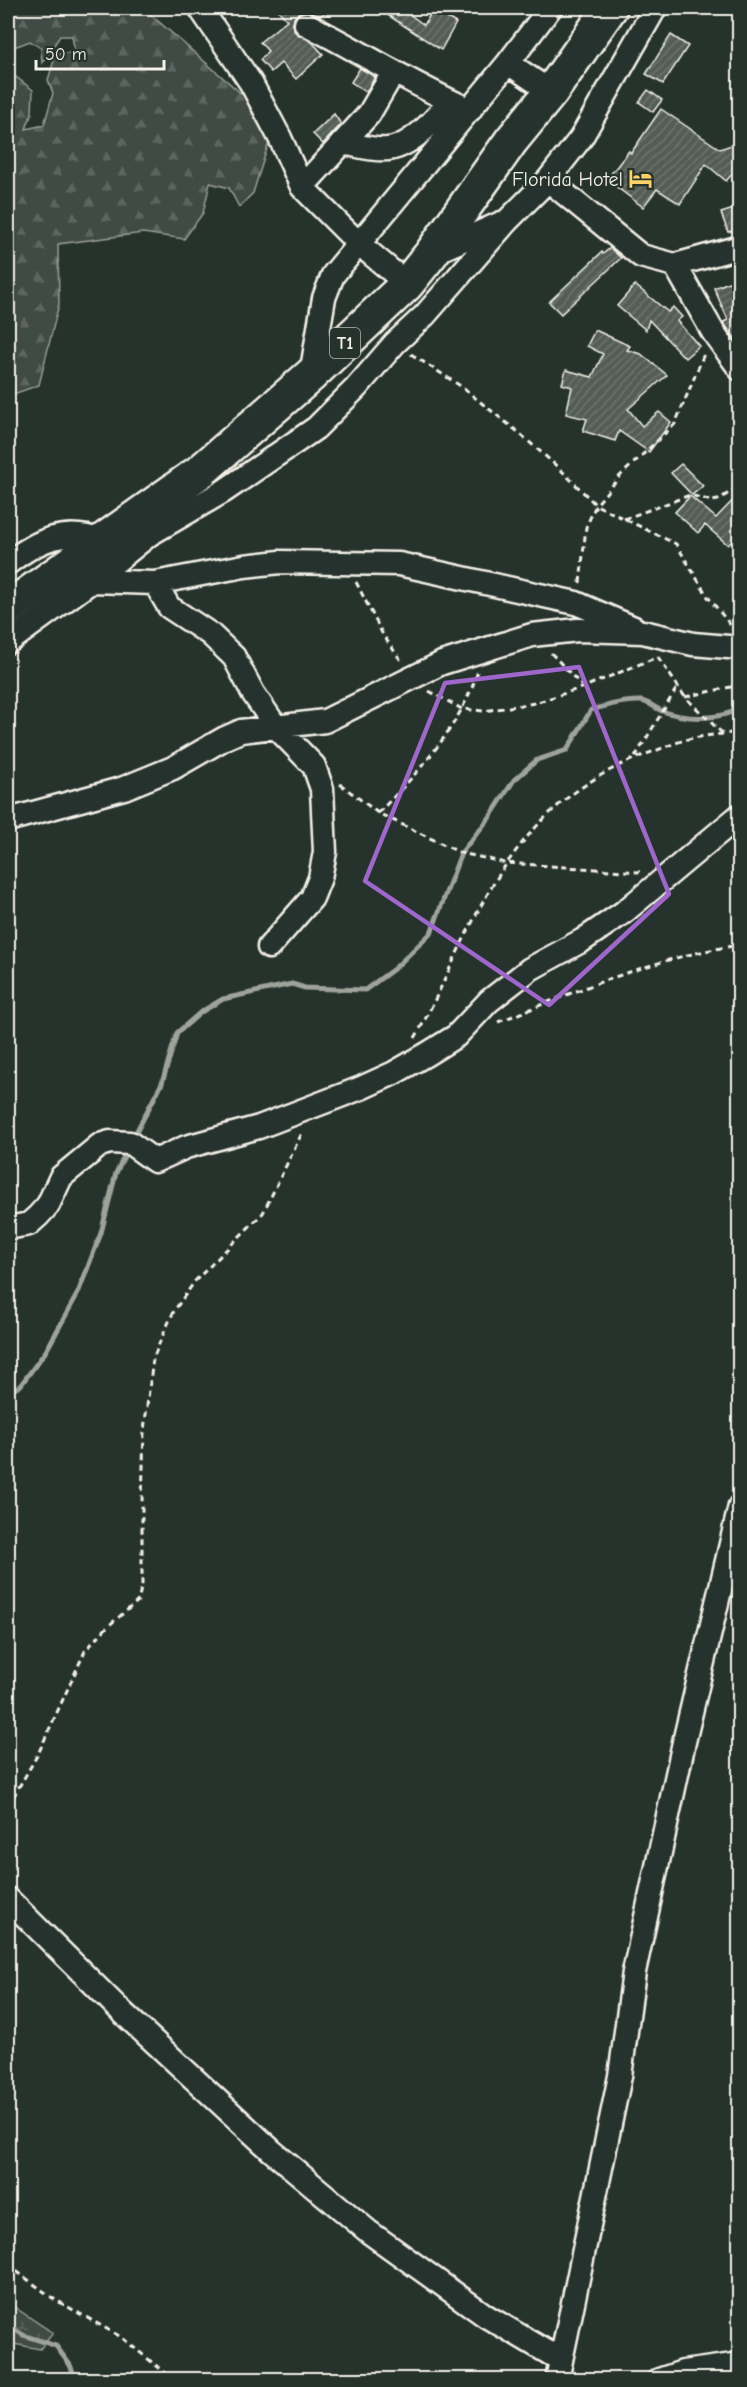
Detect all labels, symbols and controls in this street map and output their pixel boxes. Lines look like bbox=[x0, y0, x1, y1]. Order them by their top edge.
scale bar bbox=[36, 33, 164, 71]
text: 50 m bbox=[45, 44, 87, 65]
hotel icon: Florida Hotel bbox=[628, 166, 654, 192]
place label: Florida Hotel bbox=[512, 168, 623, 191]
road number: T1 bbox=[330, 328, 360, 358]

